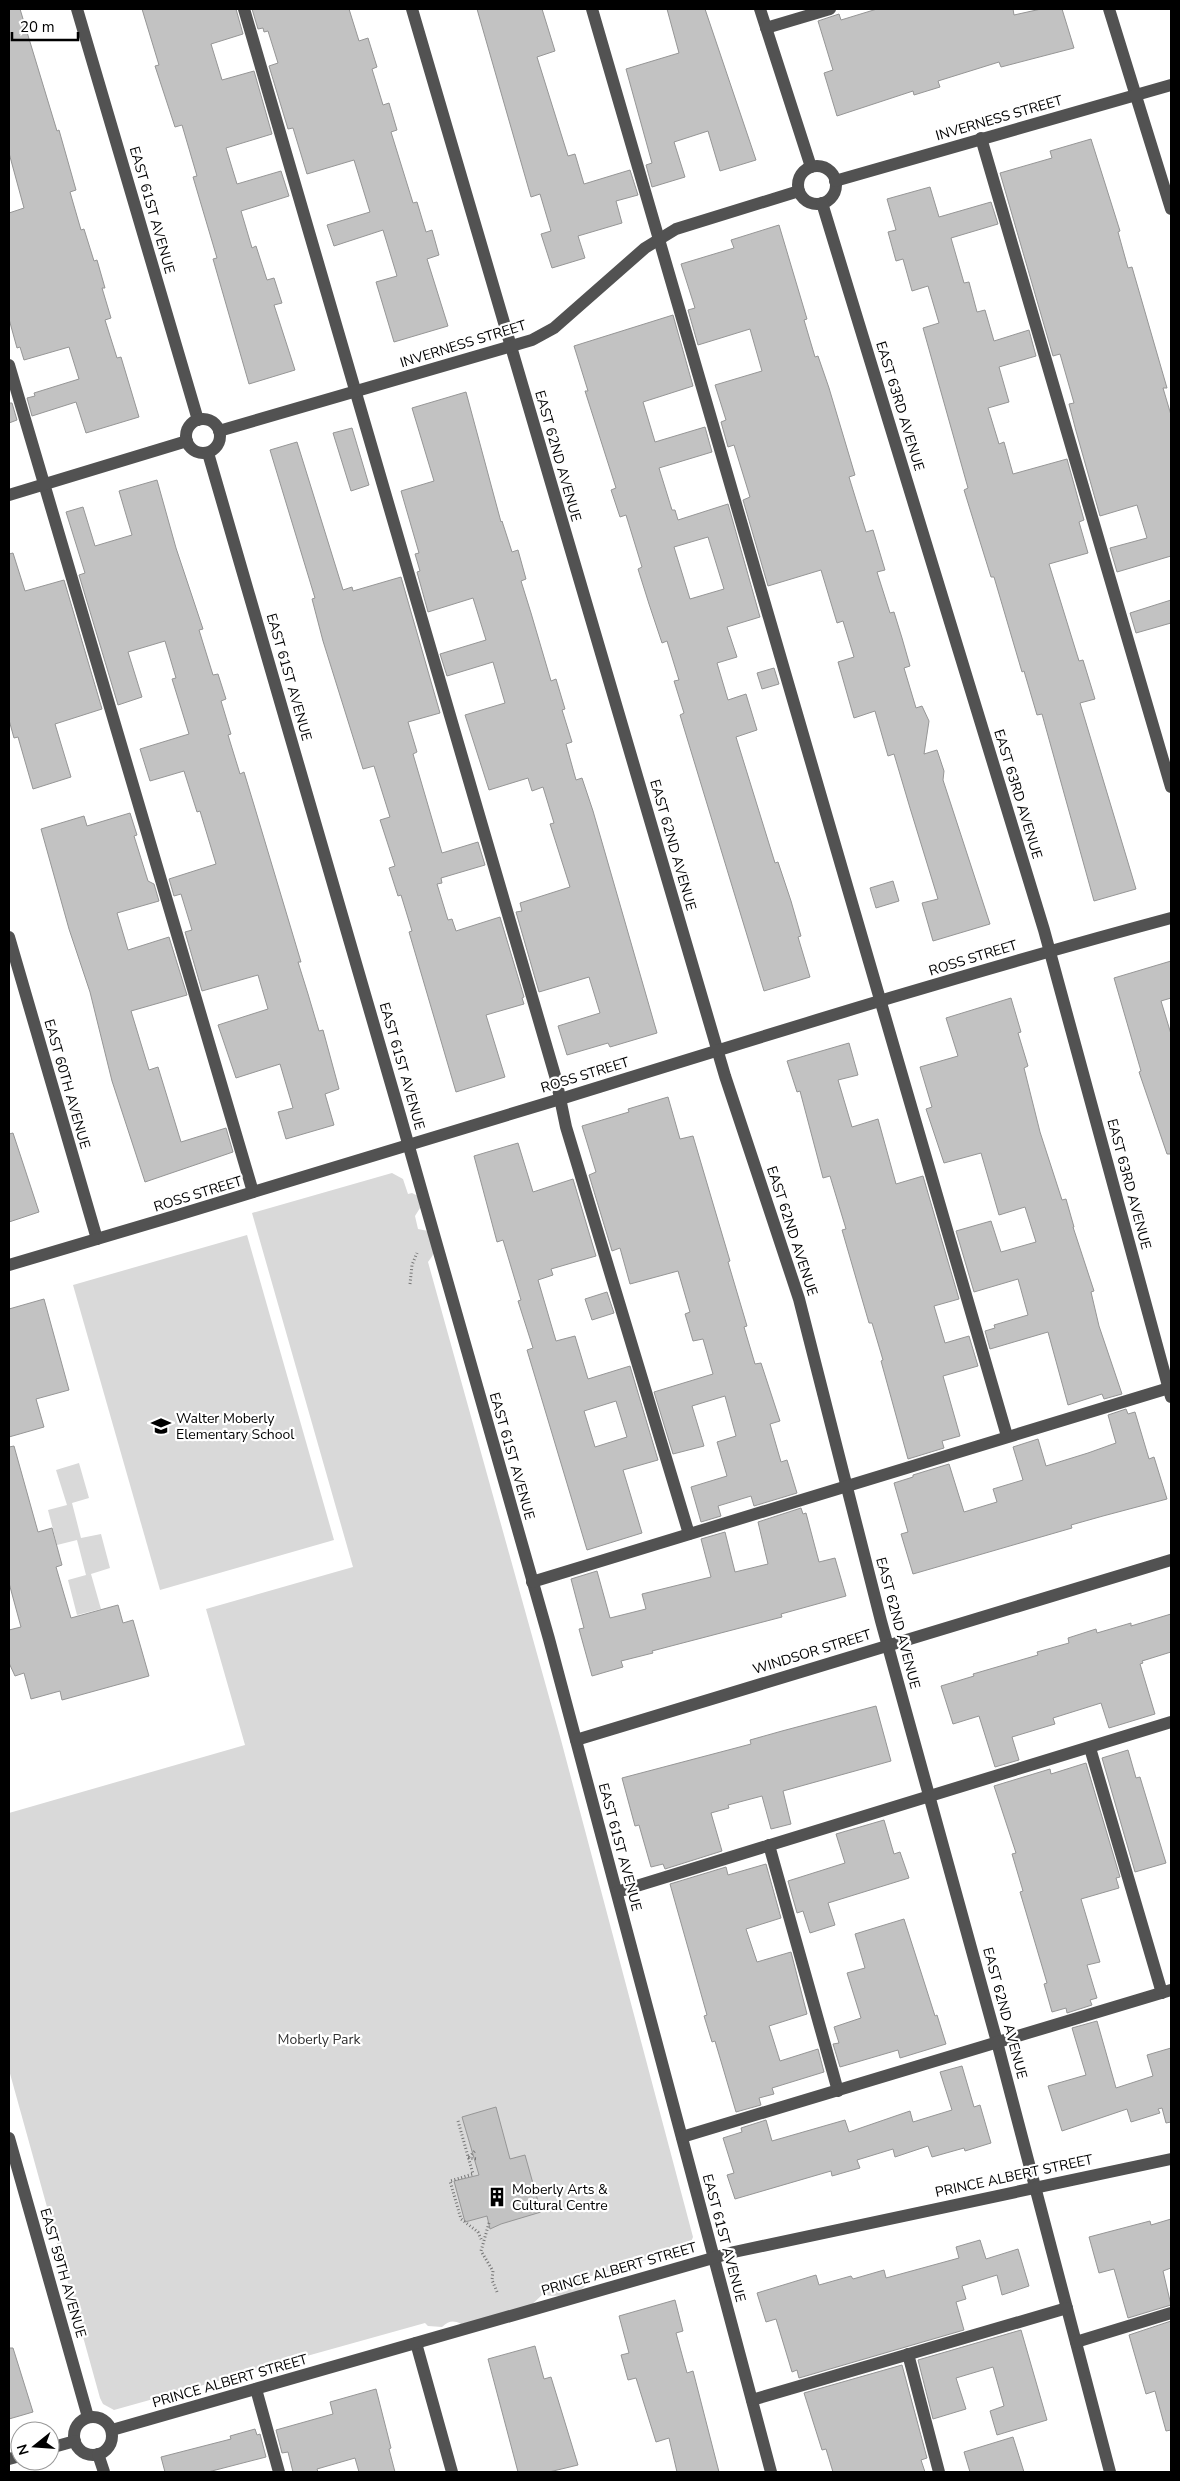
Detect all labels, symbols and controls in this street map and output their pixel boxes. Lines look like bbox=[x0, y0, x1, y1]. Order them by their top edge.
scale bar bbox=[12, 10, 79, 42]
text: 20 m bbox=[20, 17, 55, 37]
street label: INVERNESS STREET bbox=[933, 91, 1065, 145]
street label: EAST 61ST AVENUE bbox=[125, 144, 179, 276]
street label: INVERNESS STREET bbox=[398, 316, 529, 372]
street label: EAST 63RD AVENUE bbox=[871, 339, 929, 473]
street label: EAST 62ND AVENUE bbox=[530, 388, 586, 524]
street label: EAST 61ST AVENUE bbox=[262, 611, 316, 743]
street label: EAST 63RD AVENUE bbox=[989, 727, 1047, 861]
street label: EAST 62ND AVENUE bbox=[645, 777, 701, 913]
street label: ROSS STREET bbox=[926, 935, 1020, 980]
street label: EAST 61ST AVENUE bbox=[375, 1000, 429, 1132]
street label: EAST 60TH AVENUE bbox=[39, 1017, 95, 1151]
street label: ROSS STREET bbox=[538, 1052, 632, 1097]
street label: EAST 63RD AVENUE bbox=[1102, 1117, 1156, 1251]
street label: EAST 62ND AVENUE bbox=[762, 1164, 822, 1298]
street label: ROSS STREET bbox=[151, 1171, 245, 1216]
street label: EAST 61ST AVENUE bbox=[485, 1390, 539, 1522]
place label: Walter Moberly Elementary School bbox=[176, 1409, 295, 1444]
school or university icon: Walter Moberly Elementary School bbox=[150, 1415, 172, 1437]
street label: EAST 62ND AVENUE bbox=[871, 1555, 925, 1691]
street label: WINDSOR STREET bbox=[750, 1625, 874, 1679]
street label: EAST 61ST AVENUE bbox=[594, 1781, 646, 1913]
street label: EAST 62ND AVENUE bbox=[978, 1945, 1032, 2081]
park label: Moberly Park bbox=[277, 2030, 362, 2049]
street label: PRINCE ALBERT STREET bbox=[933, 2150, 1095, 2202]
street label: EAST 61ST AVENUE bbox=[698, 2172, 750, 2304]
place label: Moberly Arts & Cultural Centre bbox=[512, 2180, 608, 2215]
building icon: Moberly Arts & Cultural Centre bbox=[486, 2186, 508, 2208]
street label: EAST 59TH AVENUE bbox=[35, 2206, 91, 2340]
street label: PRINCE ALBERT STREET bbox=[539, 2238, 699, 2300]
street label: PRINCE ALBERT STREET bbox=[150, 2350, 310, 2412]
north arrow bbox=[10, 2421, 60, 2471]
text: N bbox=[12, 2442, 34, 2457]

